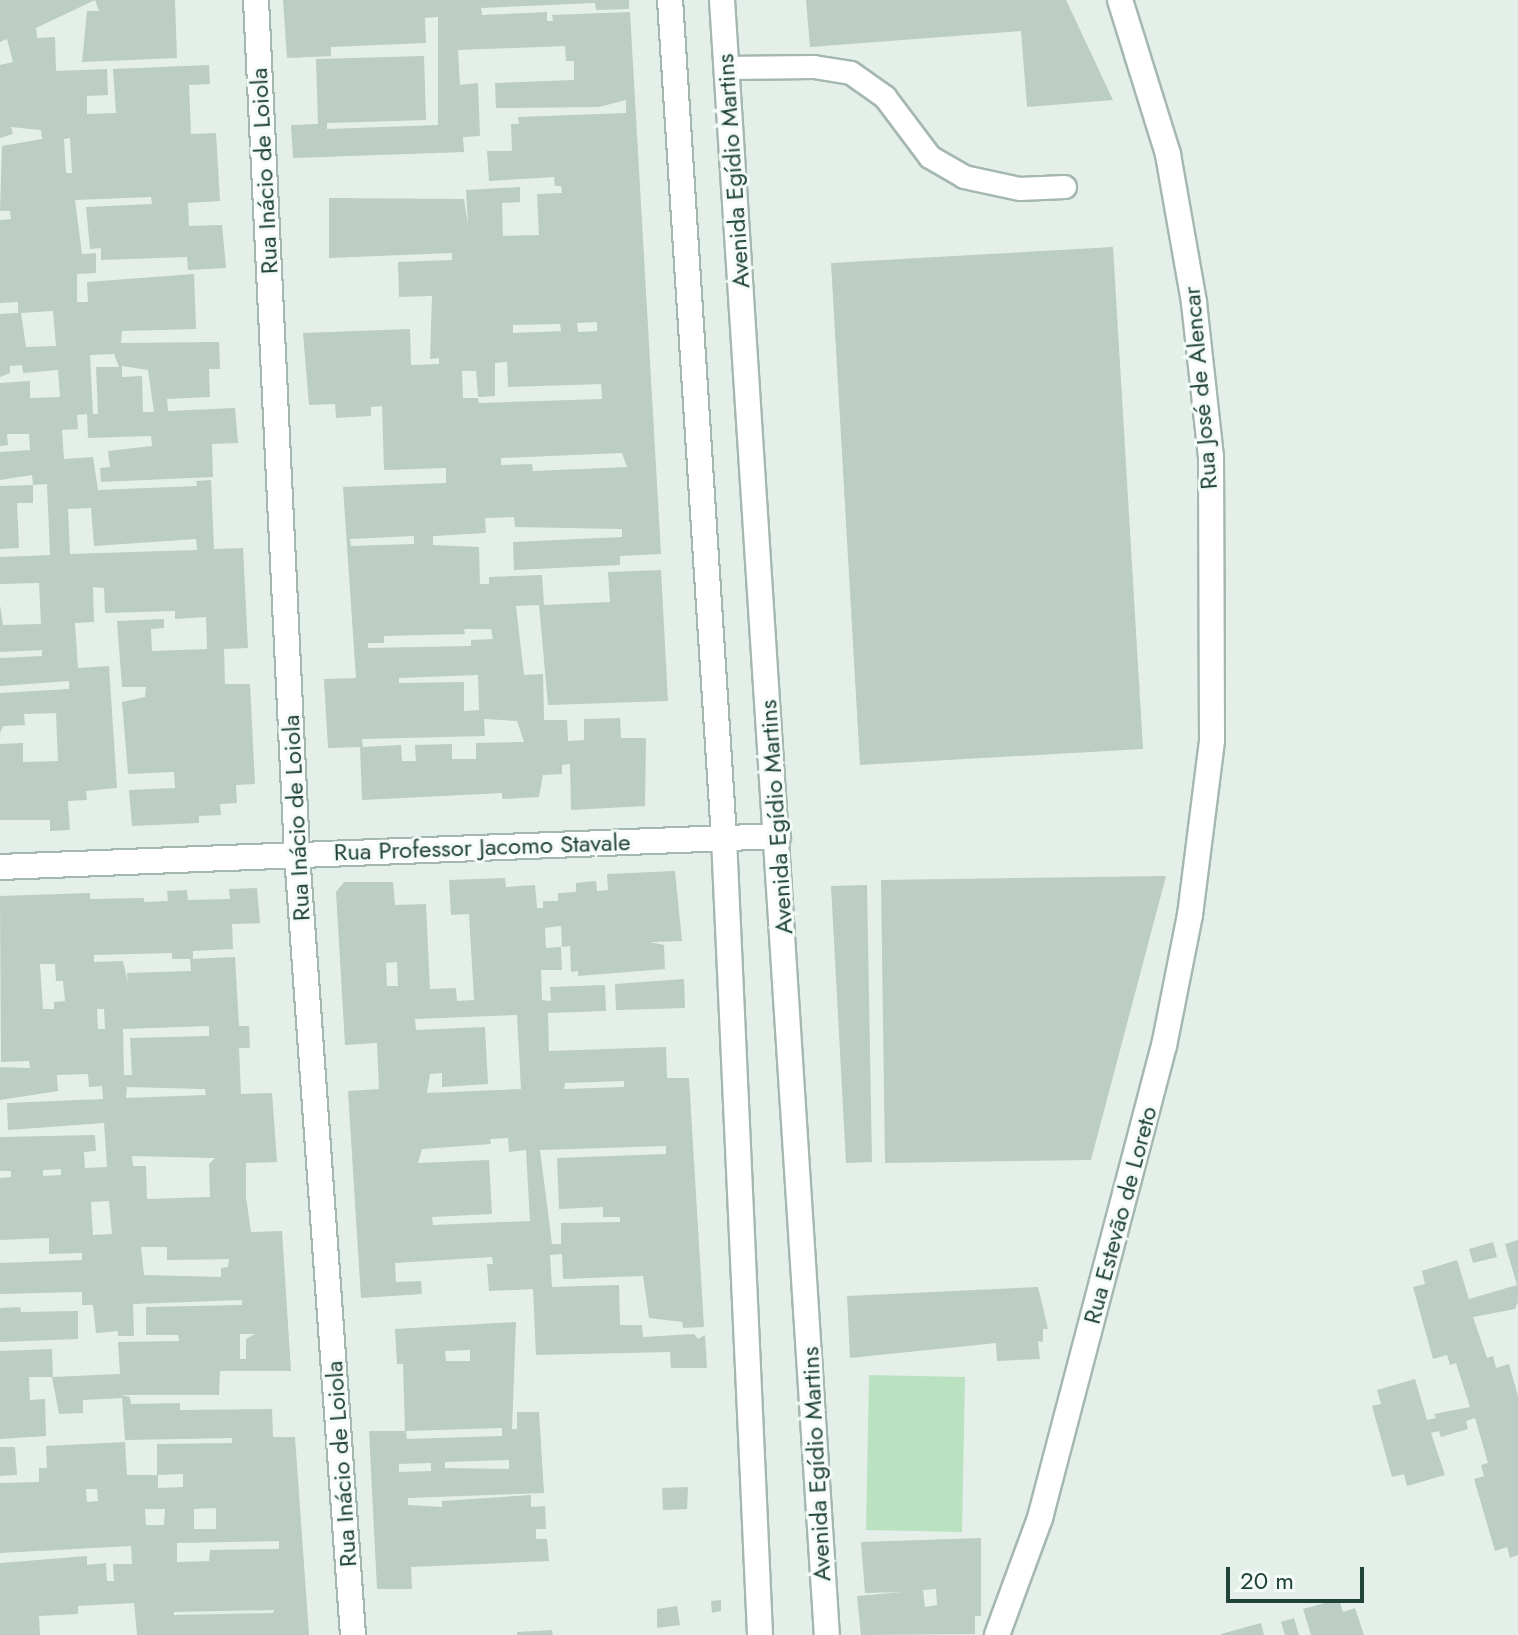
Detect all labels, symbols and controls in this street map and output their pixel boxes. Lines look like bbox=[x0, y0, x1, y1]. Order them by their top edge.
street label: Avenida Egídio Martins bbox=[710, 53, 756, 289]
street label: Rua Inácio de Loiola bbox=[244, 67, 284, 275]
street label: Rua José de Alencar bbox=[1177, 285, 1223, 491]
street label: Avenida Egídio Martins bbox=[753, 699, 799, 935]
street label: Rua Inácio de Loiola bbox=[276, 714, 316, 922]
street label: Rua Professor Jacomo Stavale bbox=[333, 827, 631, 867]
street label: Rua Estevão de Loreto bbox=[1077, 1103, 1163, 1327]
street label: Avenida Egídio Martins bbox=[795, 1346, 837, 1582]
street label: Rua Inácio de Loiola bbox=[319, 1360, 363, 1568]
scale bar bbox=[1230, 1551, 1368, 1601]
text: 20 m bbox=[1240, 1563, 1294, 1598]

